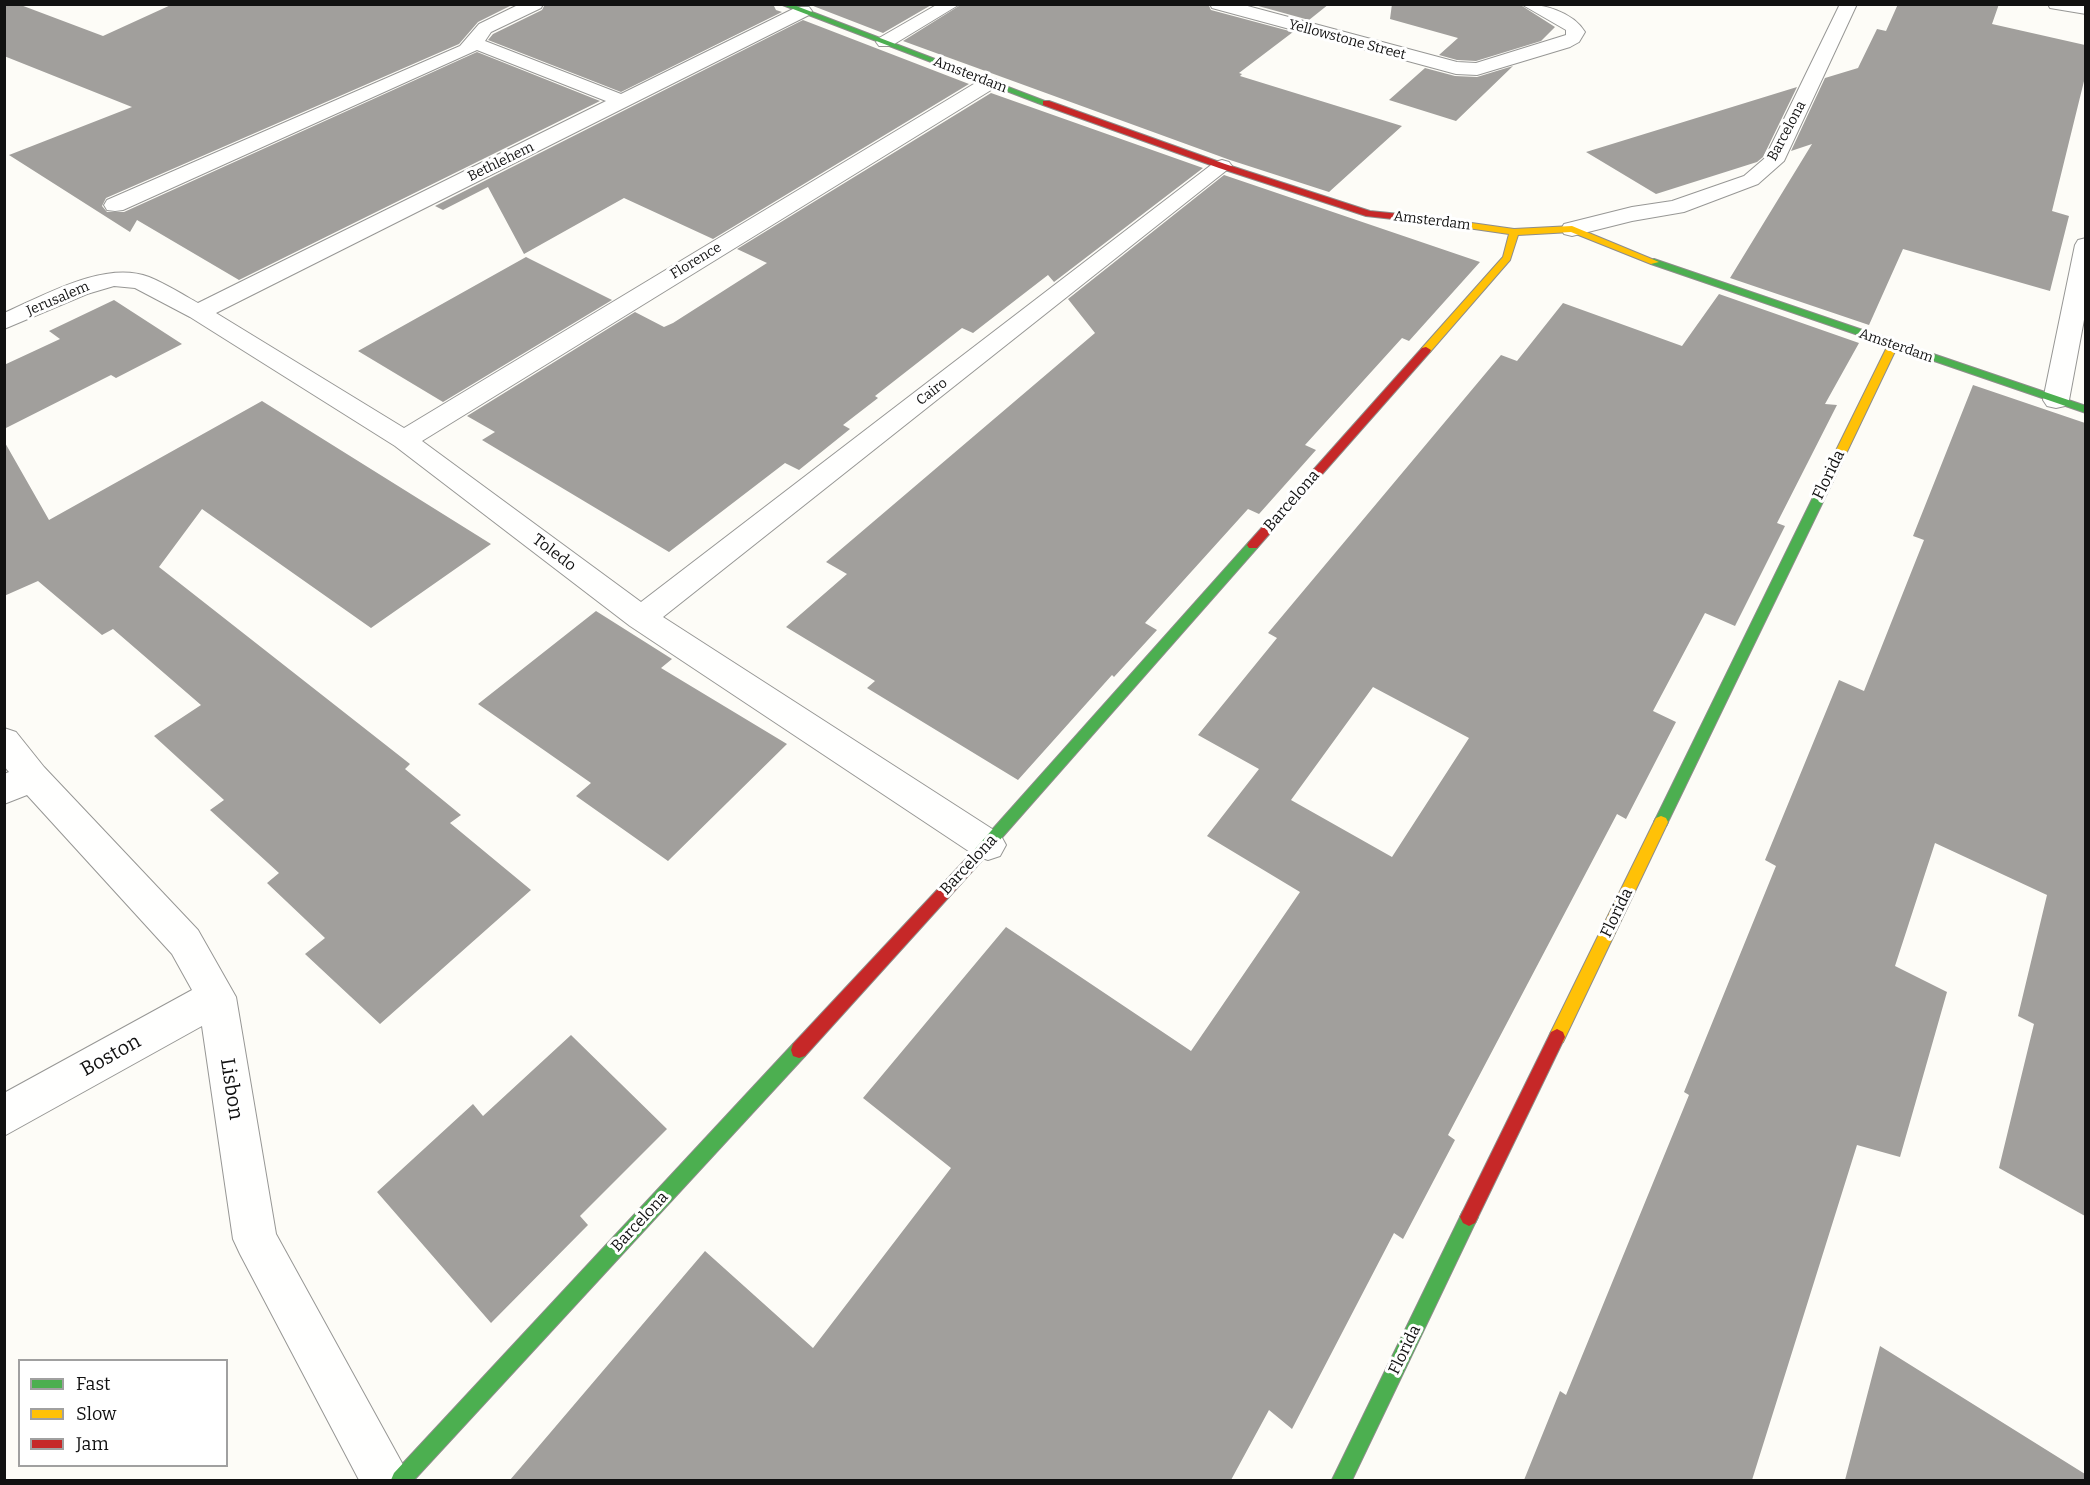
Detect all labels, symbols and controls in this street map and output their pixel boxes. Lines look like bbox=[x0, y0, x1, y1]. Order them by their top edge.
street label: Yellowstone Street bbox=[1286, 16, 1408, 64]
street label: Amsterdam bbox=[931, 53, 1009, 97]
street label: Barcelona bbox=[1764, 98, 1810, 164]
street label: Bethlehem bbox=[465, 139, 537, 185]
street label: Amsterdam bbox=[1393, 208, 1471, 234]
street label: Florence bbox=[667, 239, 725, 283]
street label: Jerusalem bbox=[24, 278, 92, 320]
street label: Amsterdam bbox=[1857, 325, 1935, 367]
street label: Cairo bbox=[913, 375, 951, 409]
street label: Florida bbox=[1809, 447, 1849, 503]
street label: Barcelona bbox=[1260, 466, 1324, 536]
street label: Toledo bbox=[528, 530, 580, 576]
street label: Barcelona bbox=[936, 831, 1002, 899]
street label: Florida bbox=[1597, 885, 1637, 941]
street label: Boston bbox=[77, 1030, 145, 1082]
street label: Lisbon bbox=[214, 1057, 248, 1121]
street label: Barcelona bbox=[607, 1188, 673, 1256]
street label: Florida bbox=[1385, 1322, 1425, 1378]
legend bbox=[18, 1359, 228, 1467]
text: Fast bbox=[76, 1373, 111, 1395]
text: Slow bbox=[76, 1403, 116, 1425]
text: Jam bbox=[76, 1433, 109, 1455]

